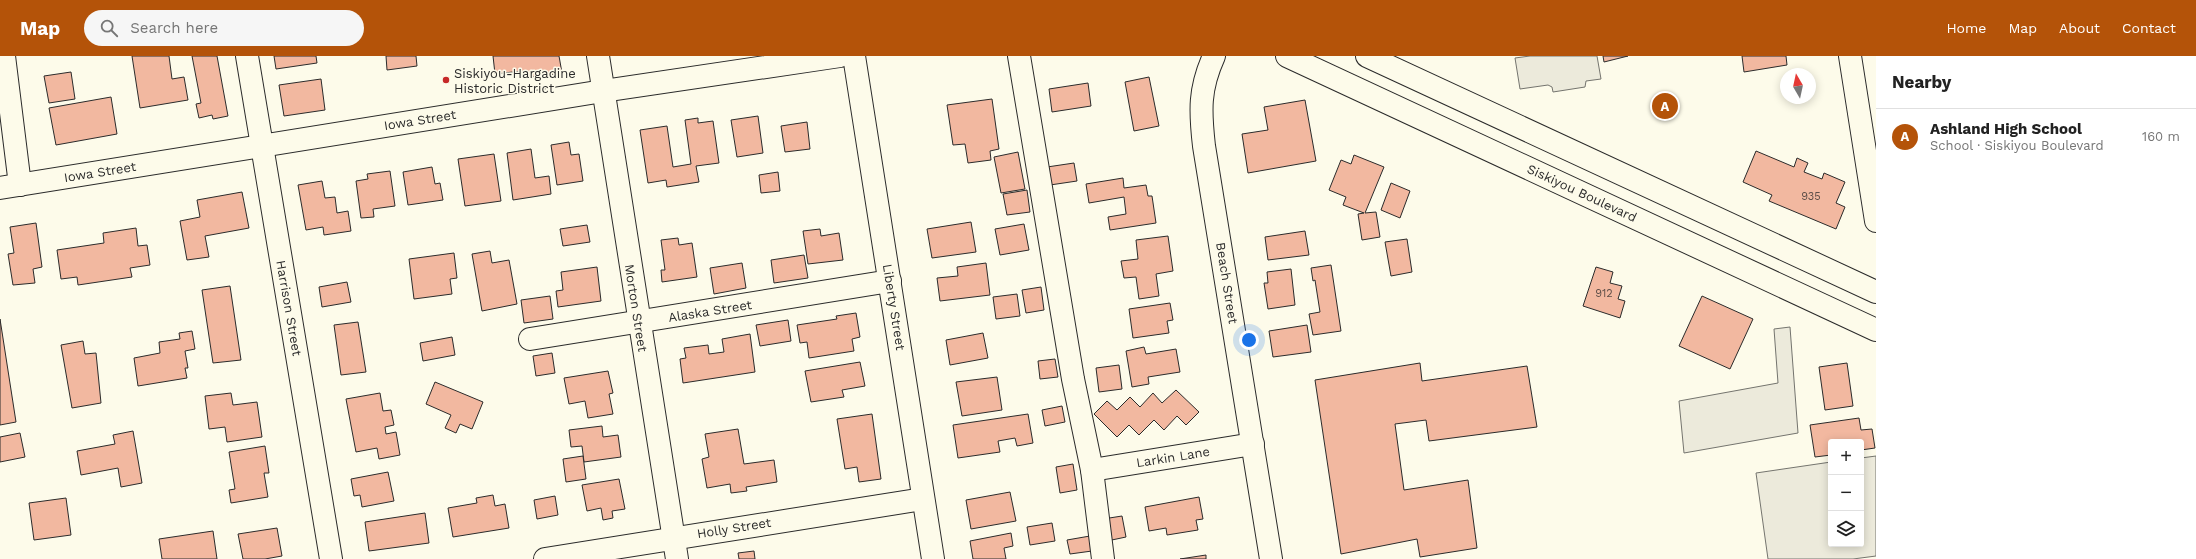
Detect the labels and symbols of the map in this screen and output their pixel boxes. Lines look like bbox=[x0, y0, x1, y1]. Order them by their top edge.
place label: Siskiyou-Hargadine Historic District bbox=[454, 66, 576, 96]
north arrow bbox=[1780, 68, 1816, 104]
marker: Siskiyou-Hargadine Historic District bbox=[441, 75, 451, 85]
pin: A bbox=[1652, 91, 1678, 121]
street label: Iowa Street bbox=[383, 107, 458, 133]
street label: Iowa Street bbox=[63, 159, 138, 185]
street label: Siskiyou Boulevard bbox=[1525, 161, 1639, 225]
house number: 935 bbox=[1801, 190, 1821, 203]
street label: Beach Street bbox=[1213, 241, 1241, 325]
street label: Harrison Street bbox=[273, 259, 305, 358]
street label: Morton Street bbox=[622, 263, 650, 353]
street label: Liberty Street bbox=[880, 263, 908, 352]
house number: 912 bbox=[1595, 287, 1613, 300]
street label: Alaska Street bbox=[667, 297, 754, 325]
your location bbox=[1239, 330, 1259, 350]
street label: Larkin Lane bbox=[1135, 444, 1211, 470]
street label: Holly Street bbox=[696, 515, 773, 541]

